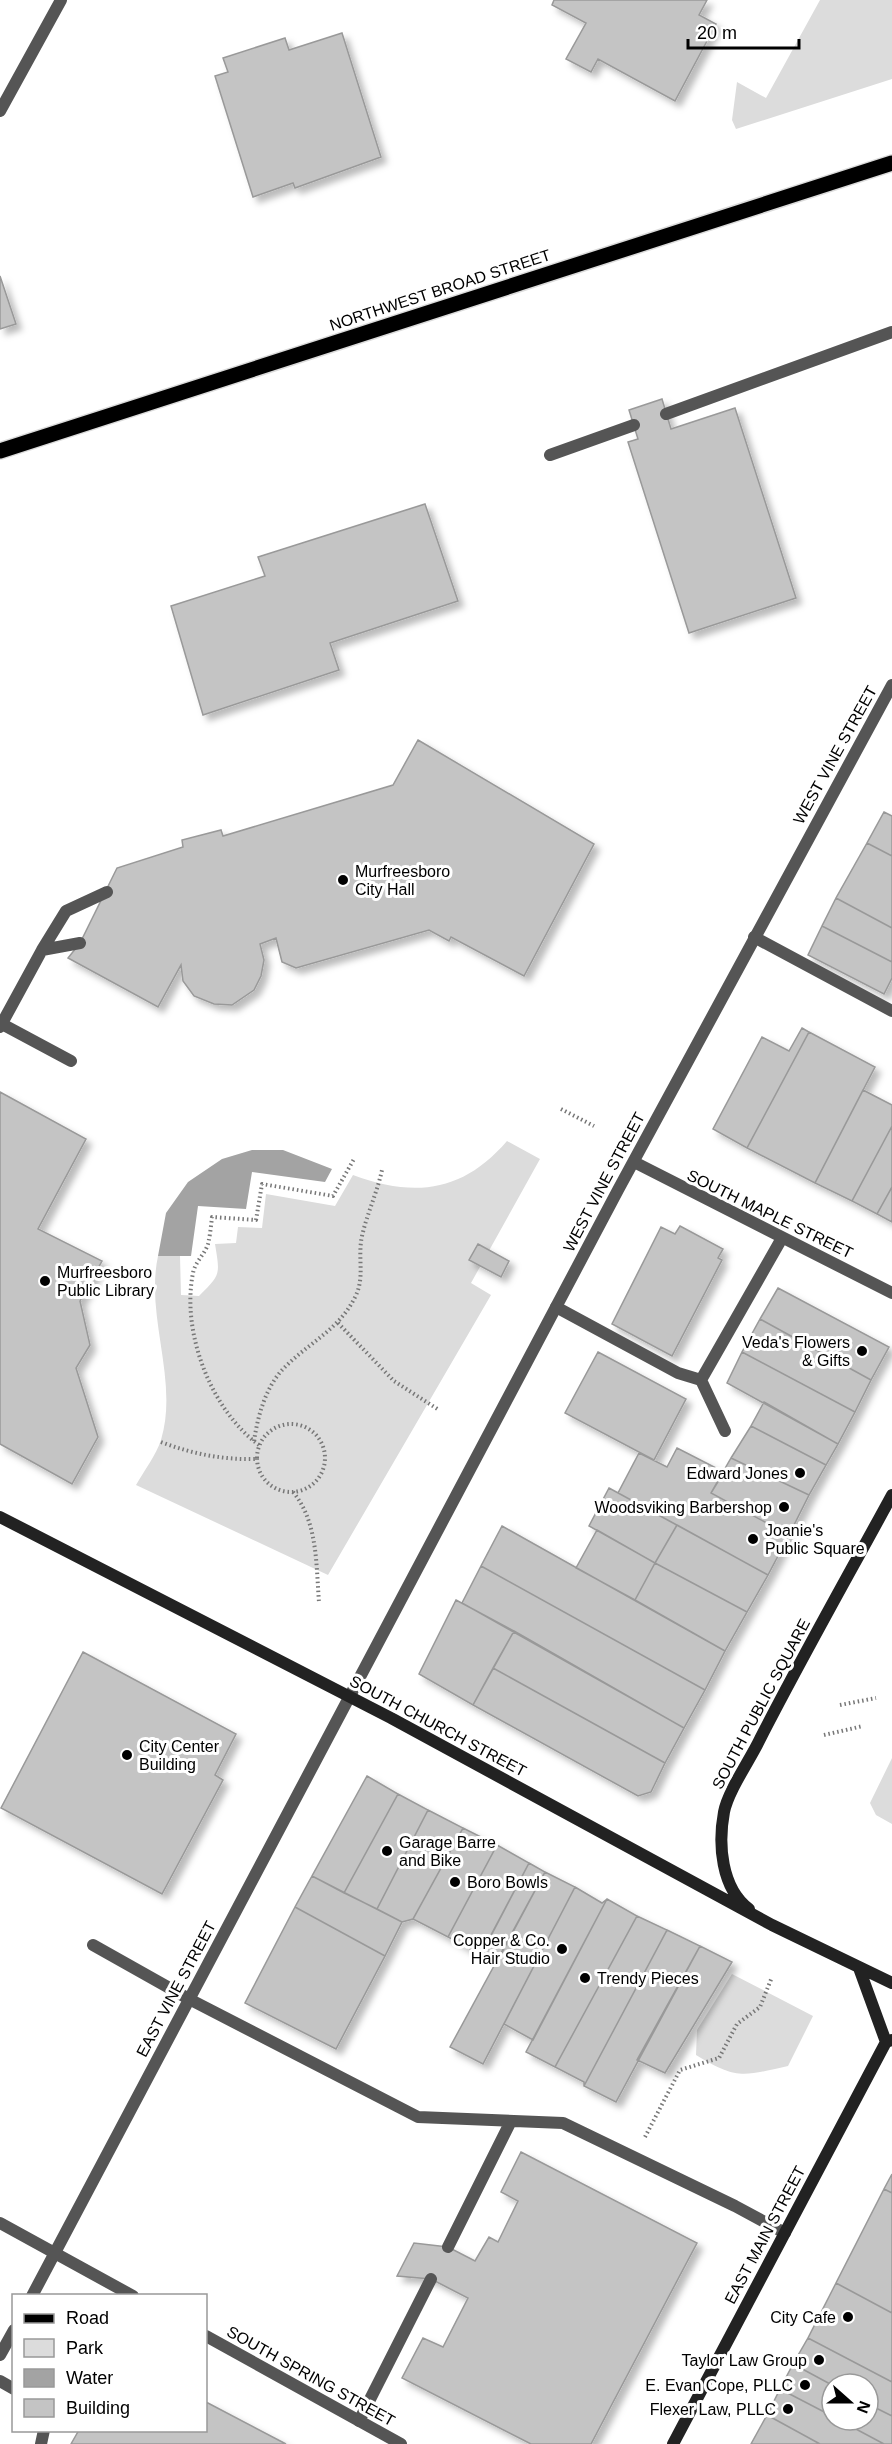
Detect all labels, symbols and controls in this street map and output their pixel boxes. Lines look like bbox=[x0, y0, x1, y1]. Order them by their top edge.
scale bar bbox=[688, 12, 799, 50]
text: 20 m bbox=[697, 23, 737, 43]
street label: NORTHWEST BROAD STREET bbox=[327, 246, 553, 334]
street label: WEST VINE STREET bbox=[790, 683, 880, 827]
place label: Murfreesboro City Hall bbox=[355, 863, 450, 898]
marker: Murfreesboro City Hall bbox=[336, 873, 350, 887]
street label: WEST VINE STREET bbox=[560, 1109, 648, 1255]
street label: SOUTH MAPLE STREET bbox=[684, 1166, 856, 1262]
place label: Murfreesboro Public Library bbox=[57, 1264, 154, 1299]
marker: Murfreesboro Public Library bbox=[38, 1274, 52, 1288]
place label: Veda's Flowers & Gifts bbox=[742, 1334, 850, 1369]
marker: Veda's Flowers & Gifts bbox=[855, 1344, 869, 1358]
place label: Edward Jones bbox=[687, 1465, 788, 1482]
marker: Edward Jones bbox=[793, 1466, 807, 1480]
place label: Woodsviking Barbershop bbox=[594, 1499, 772, 1516]
marker: Woodsviking Barbershop bbox=[777, 1500, 791, 1514]
place label: Joanie's Public Square bbox=[765, 1522, 865, 1557]
marker: Joanie's Public Square bbox=[746, 1532, 760, 1546]
street label: SOUTH PUBLIC SQUARE bbox=[709, 1616, 813, 1792]
street label: SOUTH CHURCH STREET bbox=[347, 1672, 529, 1780]
place label: City Center Building bbox=[139, 1738, 220, 1773]
marker: City Center Building bbox=[120, 1748, 134, 1762]
place label: Garage Barre and Bike bbox=[399, 1834, 496, 1869]
marker: Garage Barre and Bike bbox=[380, 1844, 394, 1858]
place label: Boro Bowls bbox=[467, 1874, 548, 1891]
marker: Boro Bowls bbox=[448, 1875, 462, 1889]
street label: EAST VINE STREET bbox=[133, 1918, 219, 2060]
place label: Copper & Co. Hair Studio bbox=[453, 1932, 550, 1967]
marker: Copper & Co. Hair Studio bbox=[555, 1942, 569, 1956]
place label: Trendy Pieces bbox=[597, 1970, 699, 1987]
marker: Trendy Pieces bbox=[578, 1971, 592, 1985]
street label: EAST MAIN STREET bbox=[721, 2163, 809, 2307]
legend bbox=[12, 2294, 207, 2432]
text: Road bbox=[66, 2308, 109, 2328]
place label: City Cafe bbox=[770, 2309, 836, 2326]
marker: City Cafe bbox=[841, 2310, 855, 2324]
street label: SOUTH SPRING STREET bbox=[224, 2323, 398, 2429]
text: Park bbox=[66, 2338, 104, 2358]
place label: Taylor Law Group bbox=[682, 2352, 807, 2369]
marker: Taylor Law Group bbox=[812, 2353, 826, 2367]
text: Water bbox=[66, 2368, 113, 2388]
north arrow bbox=[820, 2372, 880, 2432]
place label: E. Evan Cope, PLLC bbox=[645, 2377, 793, 2394]
marker: E. Evan Cope, PLLC bbox=[798, 2378, 812, 2392]
text: Building bbox=[66, 2398, 130, 2418]
text: N bbox=[854, 2399, 874, 2416]
place label: Flexer Law, PLLC bbox=[650, 2401, 776, 2418]
marker: Flexer Law, PLLC bbox=[781, 2402, 795, 2416]

